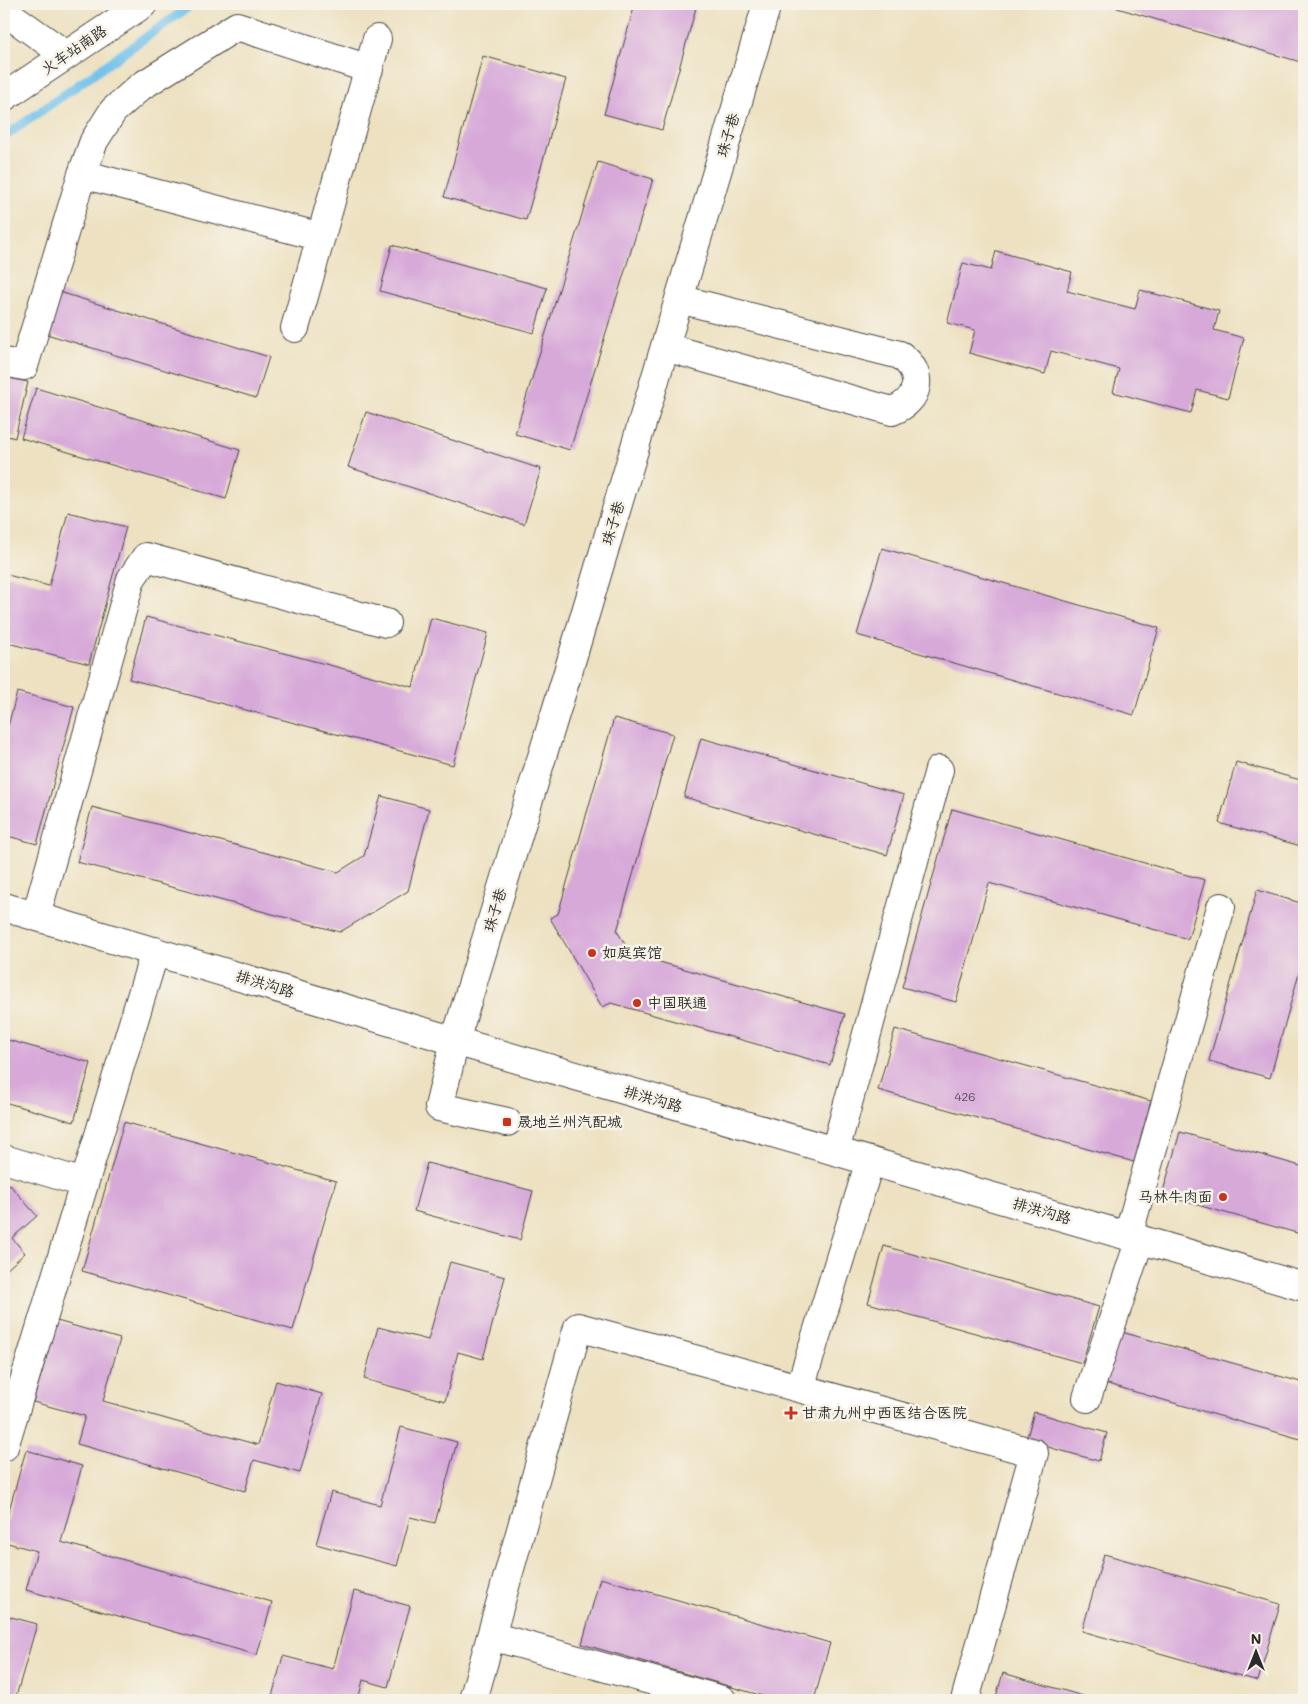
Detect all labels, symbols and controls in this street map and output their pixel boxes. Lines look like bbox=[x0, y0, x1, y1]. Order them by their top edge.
street label: 火车站南路 bbox=[37, 20, 110, 78]
street label: 珠子巷 bbox=[711, 110, 743, 159]
street label: 珠子巷 bbox=[596, 498, 628, 547]
street label: 珠子巷 bbox=[478, 885, 510, 934]
place label: 如庭宾馆 bbox=[602, 942, 662, 962]
marker: 如庭宾馆 bbox=[586, 947, 598, 959]
street label: 排洪沟路 bbox=[234, 965, 297, 1001]
place label: 中国联通 bbox=[647, 992, 707, 1012]
marker: 中国联通 bbox=[631, 997, 643, 1009]
street label: 排洪沟路 bbox=[622, 1080, 685, 1116]
house number: 426 bbox=[955, 1088, 975, 1104]
place label: 晟地兰州汽配城 bbox=[517, 1111, 622, 1131]
marker: 晟地兰州汽配城 bbox=[501, 1116, 513, 1128]
place label: 马林牛肉面 bbox=[1138, 1186, 1213, 1206]
marker: 马林牛肉面 bbox=[1217, 1191, 1229, 1203]
street label: 排洪沟路 bbox=[1011, 1192, 1074, 1228]
place label: 甘肃九州中西医结合医院 bbox=[802, 1402, 967, 1422]
marker: 甘肃九州中西医结合医院 bbox=[784, 1406, 798, 1420]
north arrow bbox=[1230, 1626, 1280, 1676]
text: N bbox=[1251, 1629, 1261, 1648]

